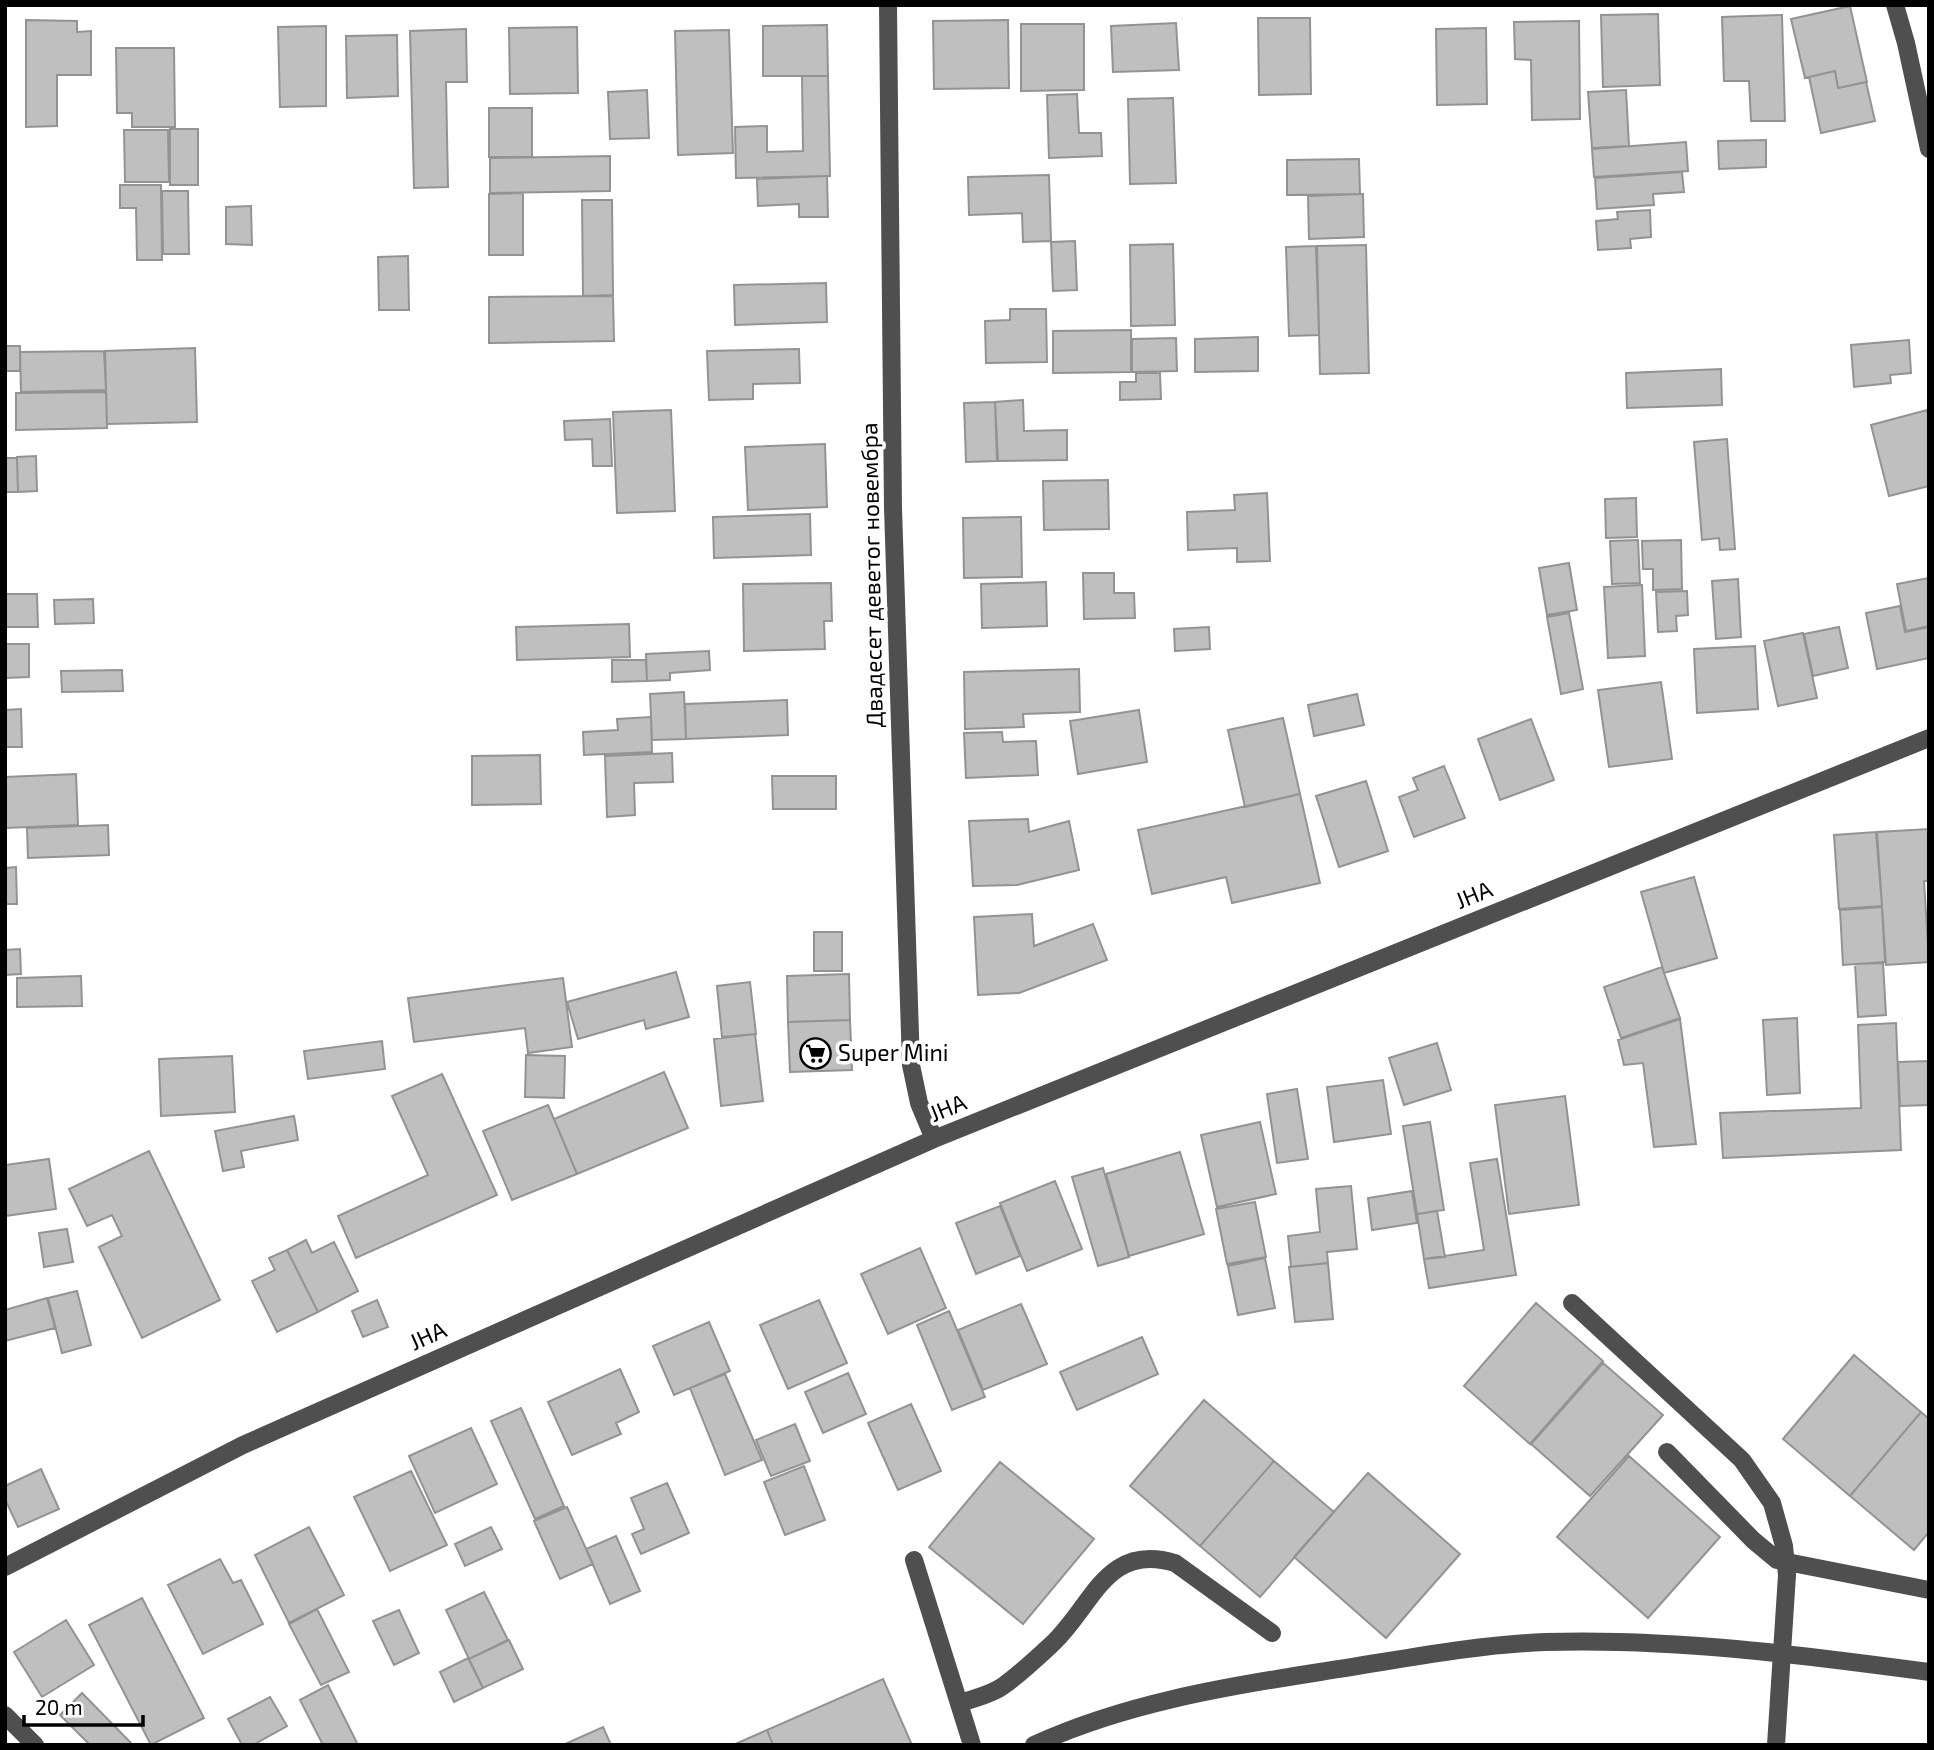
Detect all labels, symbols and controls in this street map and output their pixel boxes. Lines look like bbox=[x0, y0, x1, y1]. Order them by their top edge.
street label: Двадесет деветог новембра bbox=[854, 422, 888, 728]
street label: ЈНА bbox=[1451, 874, 1497, 914]
supermarket icon: Super Mini bbox=[798, 1036, 832, 1070]
place label: Super Mini bbox=[838, 1038, 949, 1066]
street label: ЈНА bbox=[925, 1087, 971, 1127]
street label: ЈНА bbox=[405, 1314, 451, 1356]
scale bar bbox=[24, 1684, 144, 1728]
text: 20 m bbox=[35, 1694, 83, 1719]

